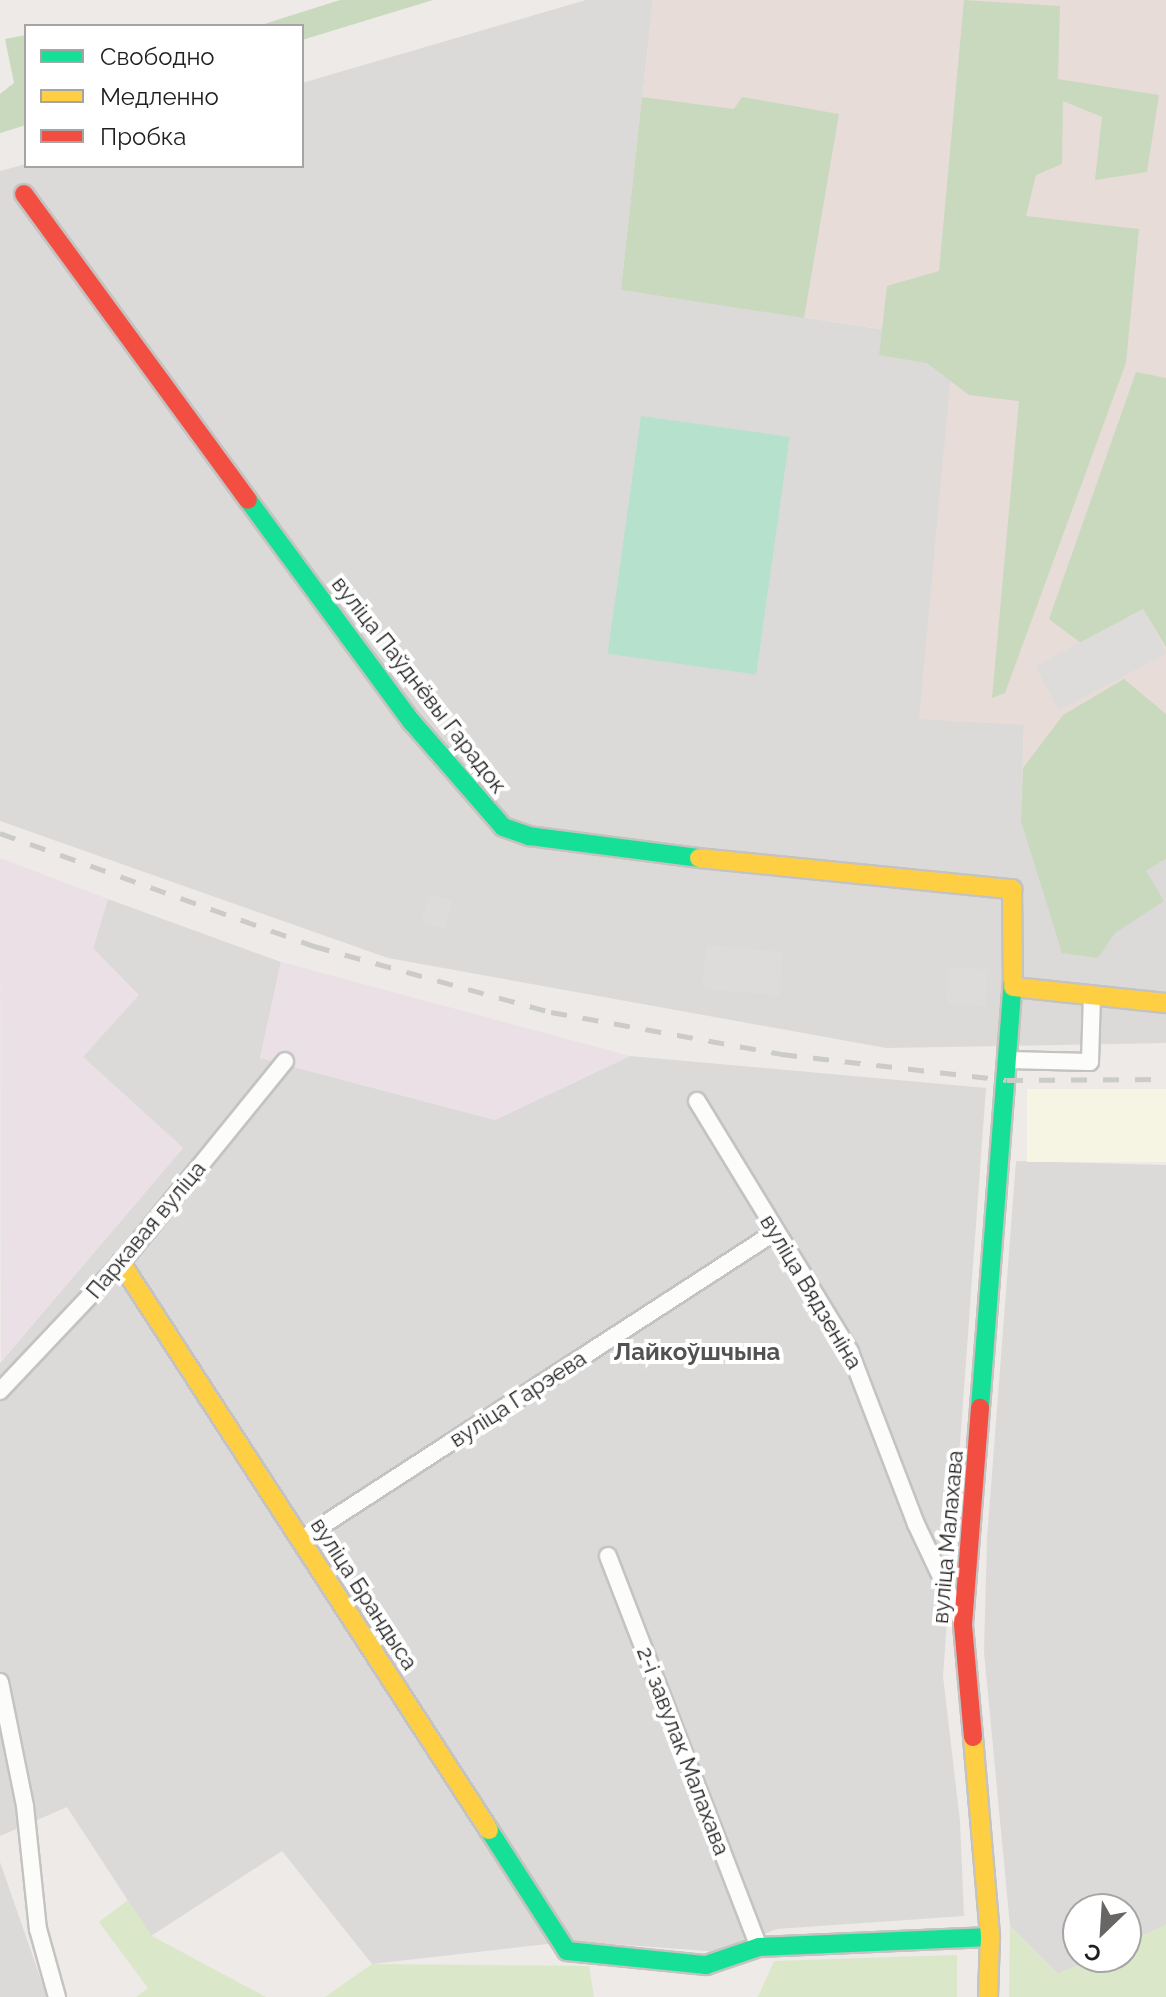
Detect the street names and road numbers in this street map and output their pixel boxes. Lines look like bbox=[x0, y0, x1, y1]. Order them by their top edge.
street label: вуліца Паўднёвы Гарадок bbox=[326, 571, 512, 799]
street label: Паркавая вуліца bbox=[81, 1156, 211, 1304]
street label: вуліца Вядзеніна bbox=[755, 1210, 867, 1374]
street label: вуліца Гарэева bbox=[445, 1345, 591, 1453]
street label: вуліца Малахава bbox=[927, 1449, 969, 1625]
street label: вуліца Брандыса bbox=[305, 1513, 423, 1675]
street label: 2-і завулак Малахава bbox=[631, 1643, 735, 1859]

